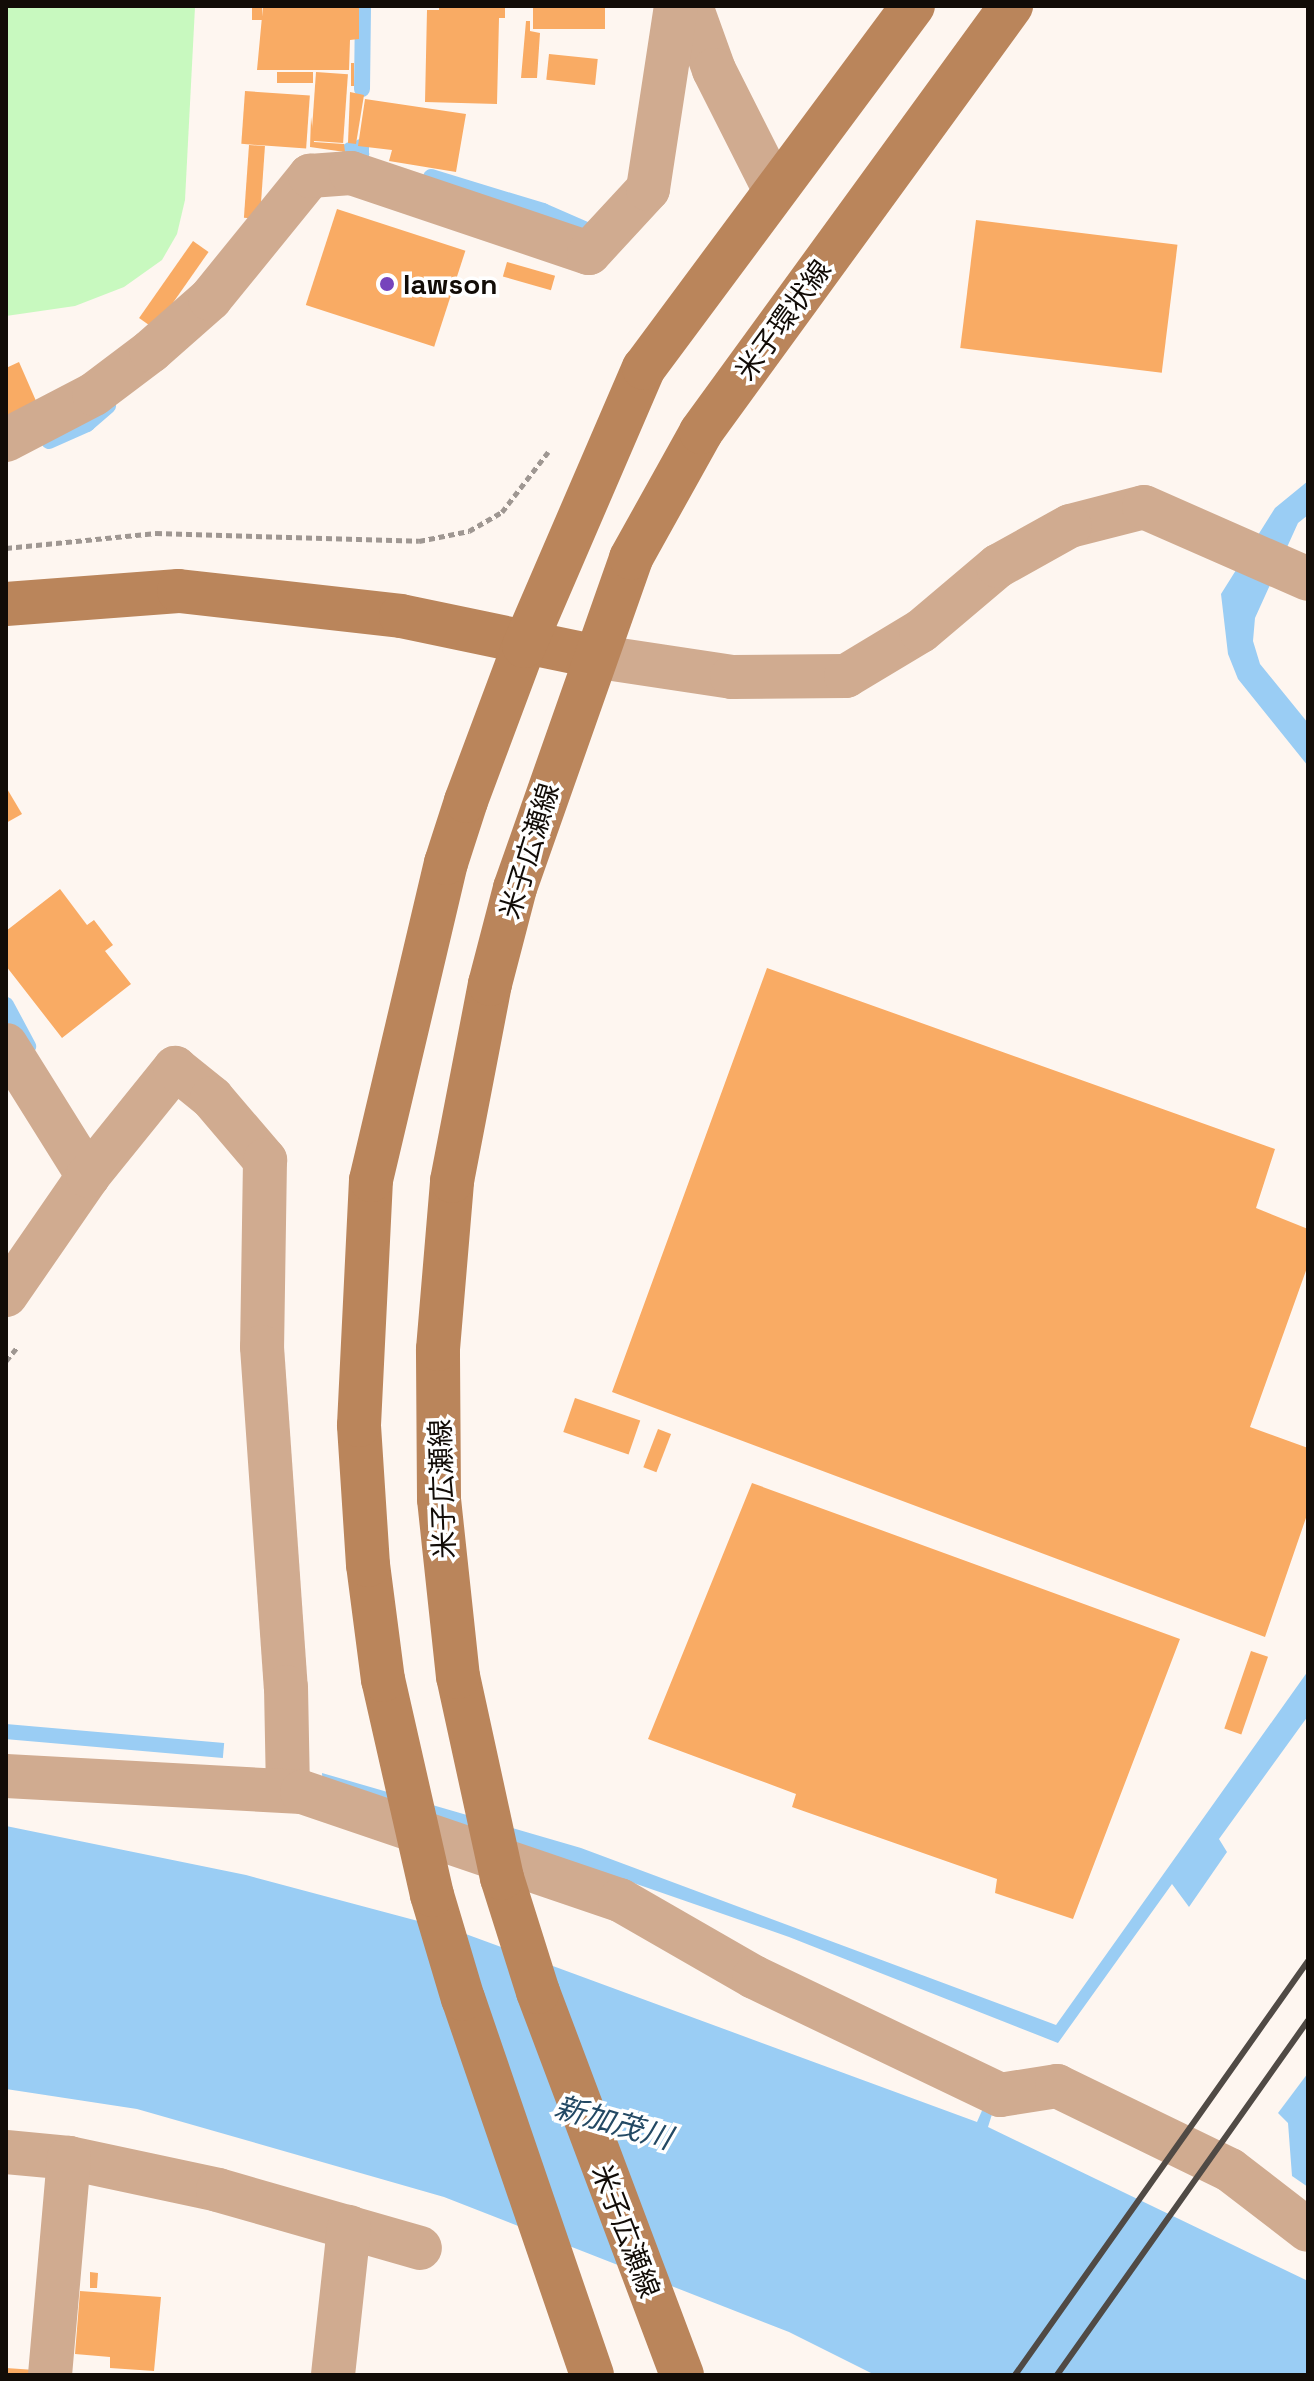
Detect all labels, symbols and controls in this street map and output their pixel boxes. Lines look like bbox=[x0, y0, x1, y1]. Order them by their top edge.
street label: 米子環状線 bbox=[728, 253, 838, 387]
place label: lawson bbox=[403, 267, 498, 301]
marker: lawson bbox=[378, 275, 396, 293]
street label: 米子広瀬線 bbox=[492, 779, 566, 923]
street label: 米子広瀬線 bbox=[423, 1418, 461, 1560]
water label: 新加茂川 bbox=[550, 2089, 676, 2157]
street label: 米子広瀬線 bbox=[585, 2160, 667, 2302]

